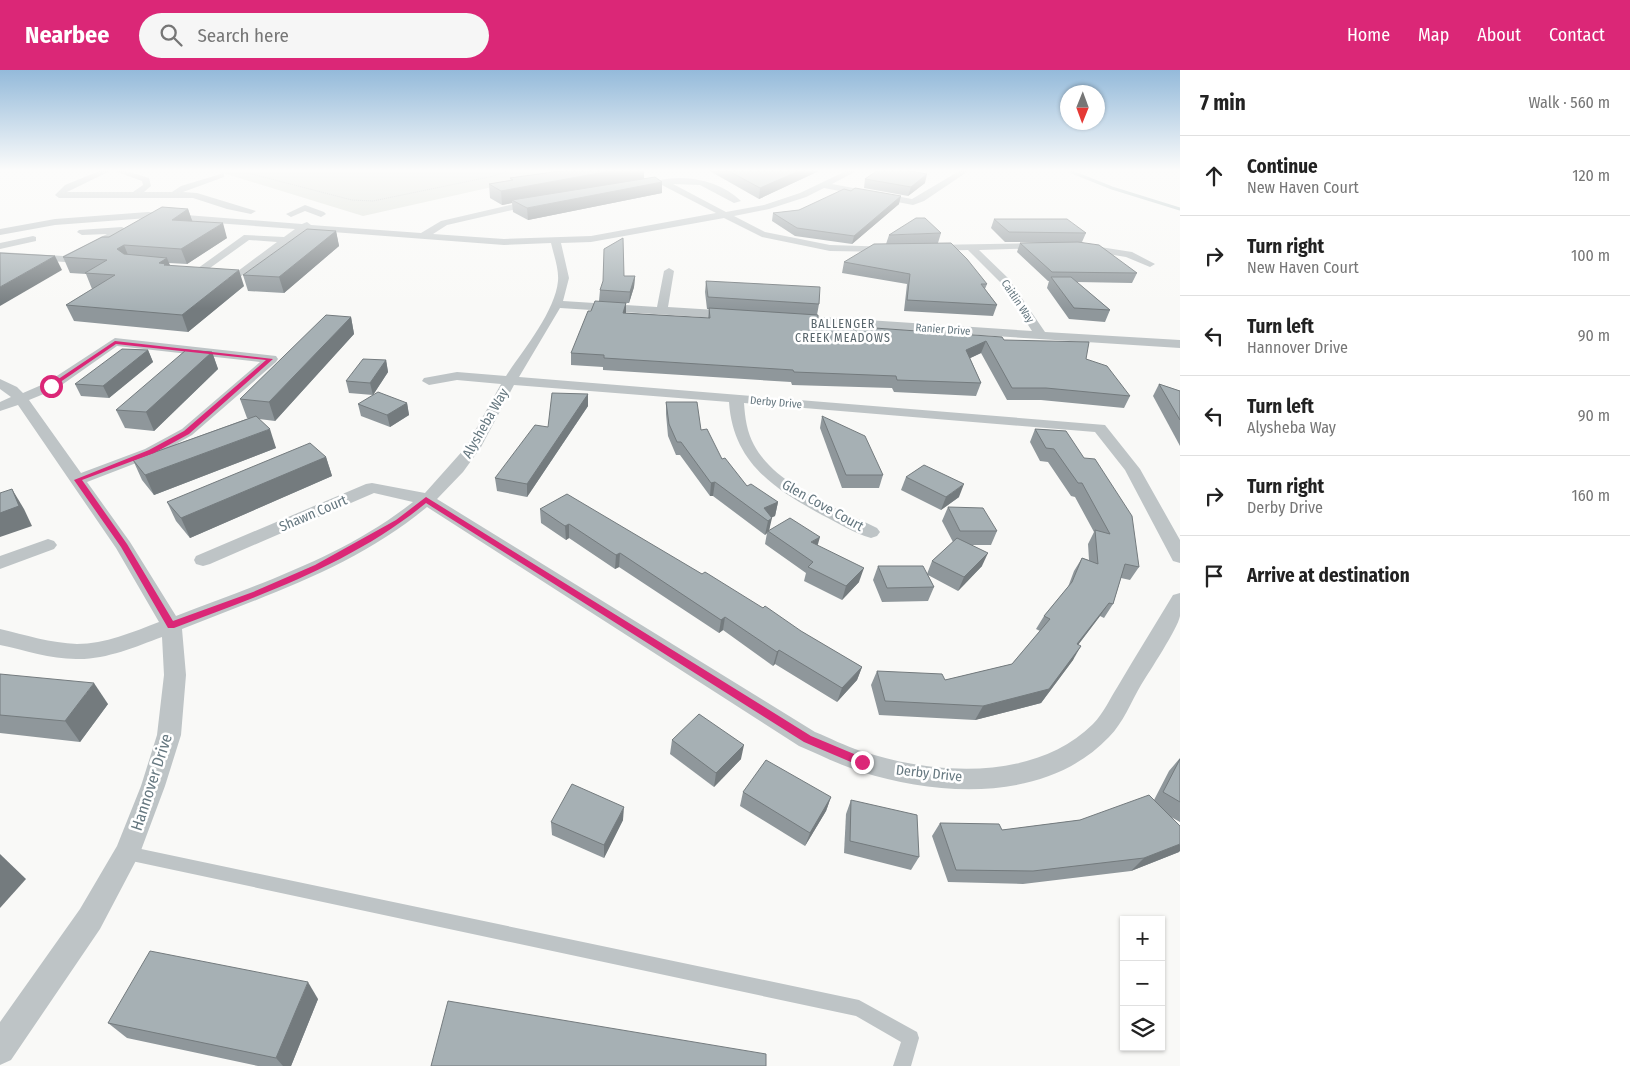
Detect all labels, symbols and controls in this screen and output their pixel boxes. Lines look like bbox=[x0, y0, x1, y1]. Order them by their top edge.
search box bbox=[139, 13, 489, 58]
text: Nearbee bbox=[25, 21, 109, 49]
icon: search bbox=[157, 21, 185, 49]
text: Search here bbox=[197, 24, 289, 47]
text: Home bbox=[1347, 24, 1390, 46]
text: Map bbox=[1418, 24, 1449, 46]
text: About bbox=[1477, 24, 1521, 46]
text: Contact bbox=[1549, 24, 1605, 46]
north arrow bbox=[1060, 85, 1105, 130]
text: 7 min bbox=[1200, 90, 1246, 116]
text: Walk · 560 m bbox=[1529, 93, 1610, 112]
text: Continue bbox=[1247, 155, 1318, 178]
icon: ahead bbox=[1200, 162, 1228, 190]
text: 120 m bbox=[1572, 166, 1610, 185]
text: New Haven Court bbox=[1247, 178, 1359, 197]
text: Turn right bbox=[1247, 235, 1324, 258]
icon: right bbox=[1200, 242, 1228, 270]
text: 100 m bbox=[1571, 246, 1610, 265]
text: New Haven Court bbox=[1247, 258, 1359, 277]
street label: Caitlin Way bbox=[998, 277, 1037, 325]
text: Turn left bbox=[1247, 315, 1314, 338]
district label: BALLENGER CREEK MEADOWS bbox=[795, 317, 891, 345]
street label: Ranier Drive bbox=[915, 321, 971, 338]
icon: left bbox=[1200, 322, 1228, 350]
text: 90 m bbox=[1578, 326, 1610, 345]
text: Hannover Drive bbox=[1247, 338, 1348, 357]
route start bbox=[40, 375, 63, 398]
street label: Alysheba Way bbox=[459, 385, 513, 461]
street label: Derby Drive bbox=[749, 394, 803, 411]
text: Turn left bbox=[1247, 395, 1314, 418]
icon: left bbox=[1200, 402, 1228, 430]
text: 90 m bbox=[1578, 406, 1610, 425]
text: Alysheba Way bbox=[1247, 418, 1336, 437]
text: Turn right bbox=[1247, 475, 1324, 498]
street label: Glen Cove Court bbox=[779, 476, 867, 535]
icon: right bbox=[1200, 482, 1228, 510]
text: 160 m bbox=[1571, 486, 1610, 505]
street label: Shawn Court bbox=[277, 491, 350, 535]
text: Derby Drive bbox=[1247, 498, 1323, 517]
icon: arrive bbox=[1200, 562, 1228, 590]
text: Arrive at destination bbox=[1247, 564, 1410, 587]
street label: Hannover Drive bbox=[127, 731, 176, 833]
route end bbox=[851, 751, 874, 774]
street label: Derby Drive bbox=[895, 762, 963, 785]
map controls bbox=[1120, 916, 1165, 1051]
button: + bbox=[1120, 916, 1165, 961]
button: − bbox=[1120, 961, 1165, 1006]
button: layers bbox=[1120, 1006, 1165, 1051]

